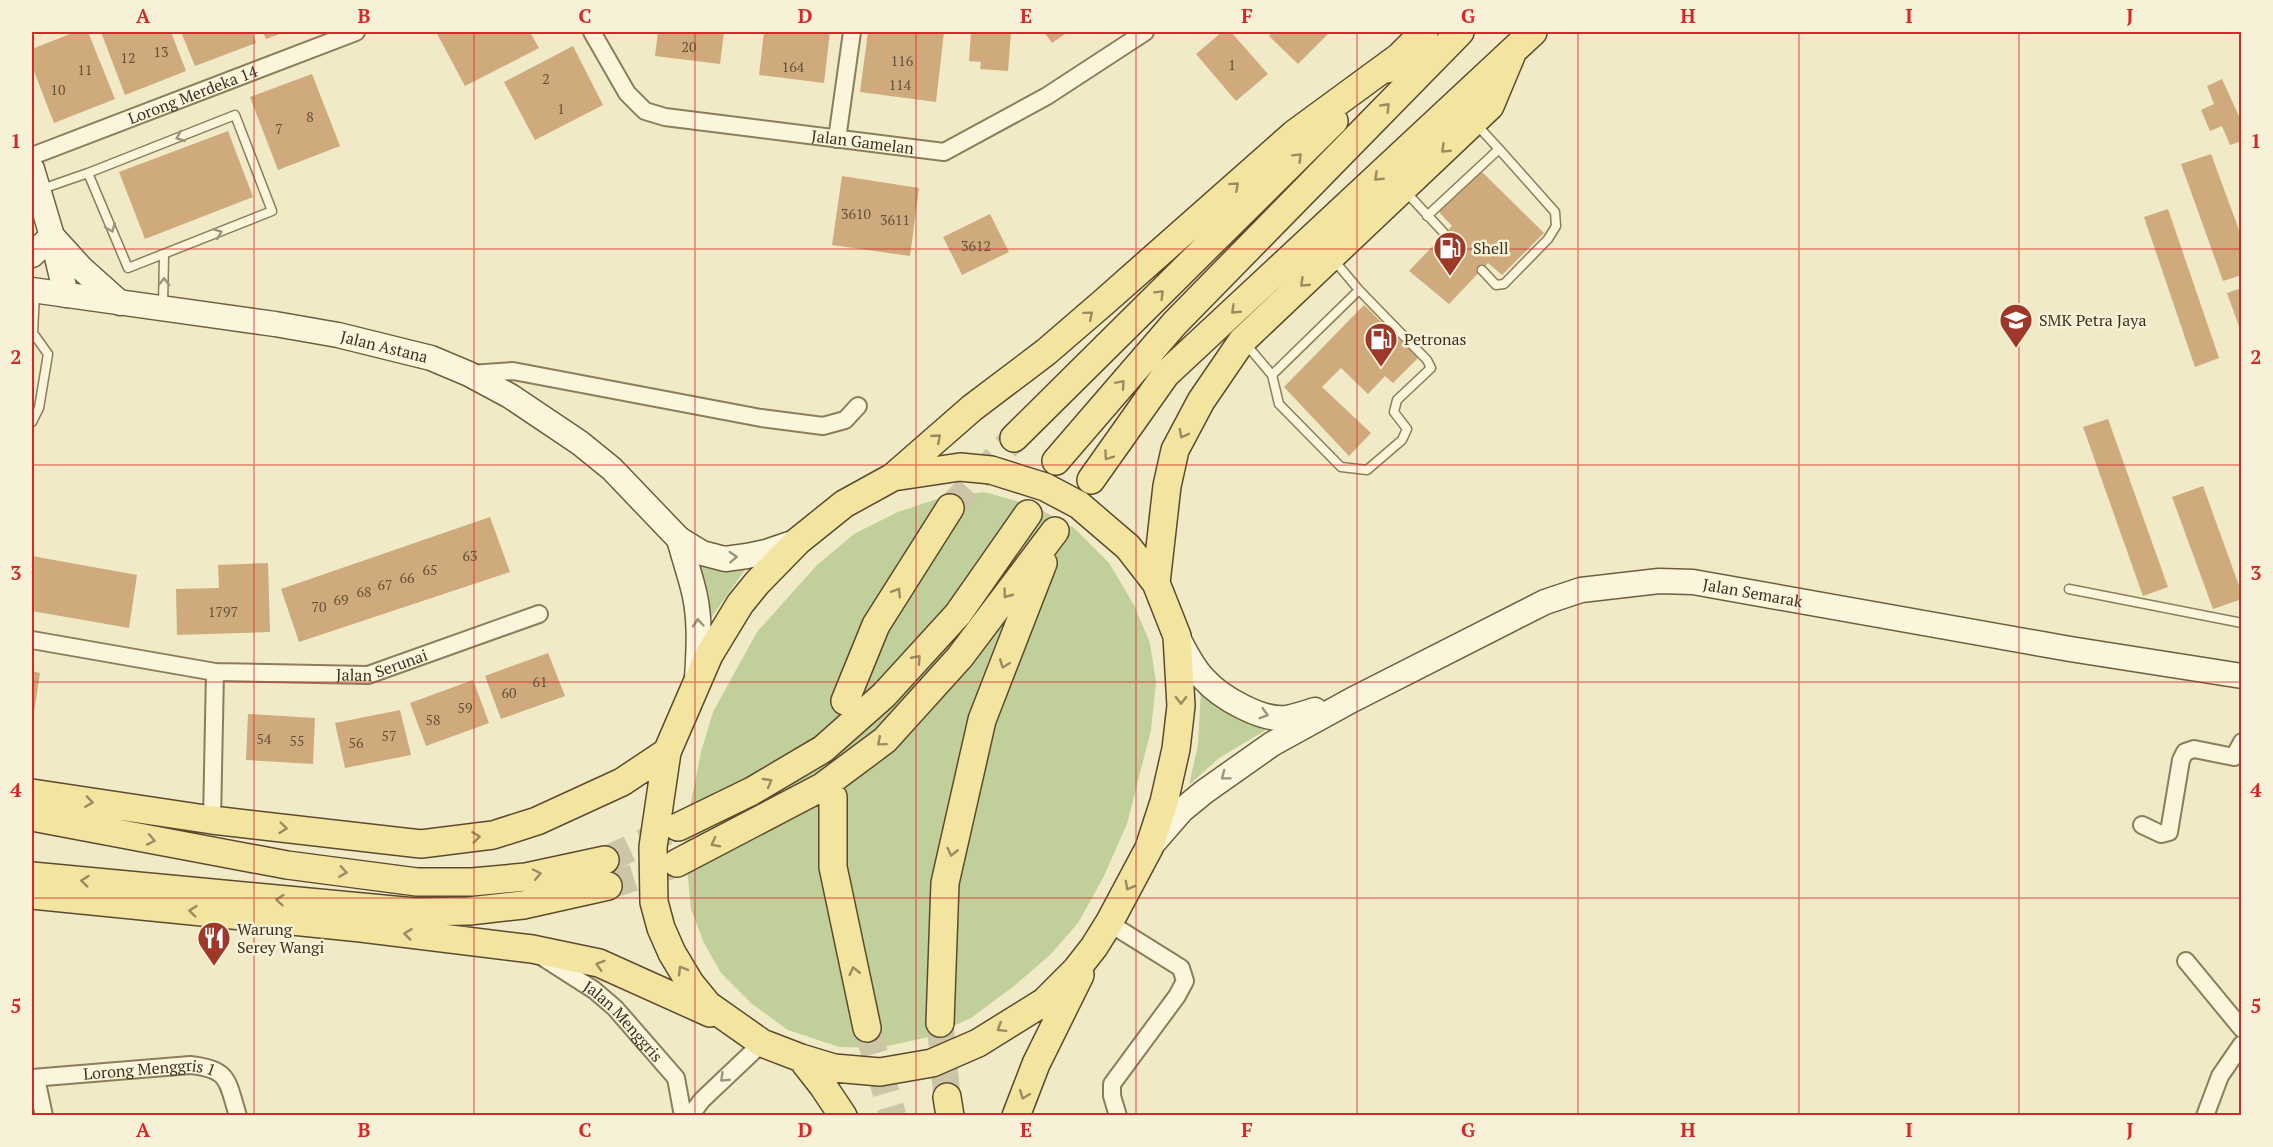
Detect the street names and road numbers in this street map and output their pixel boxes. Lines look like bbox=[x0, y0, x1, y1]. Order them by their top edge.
street label: Lorong Merdeka 14 bbox=[125, 60, 261, 129]
street label: Jalan Gamelan bbox=[810, 124, 916, 159]
street label: Jalan Astana bbox=[338, 325, 430, 368]
street label: Jalan Semarak bbox=[1701, 573, 1805, 612]
street label: Jalan Serunai bbox=[336, 644, 431, 686]
street label: Jalan Menggris bbox=[579, 975, 668, 1067]
street label: Lorong Menggris 1 bbox=[82, 1054, 219, 1085]

